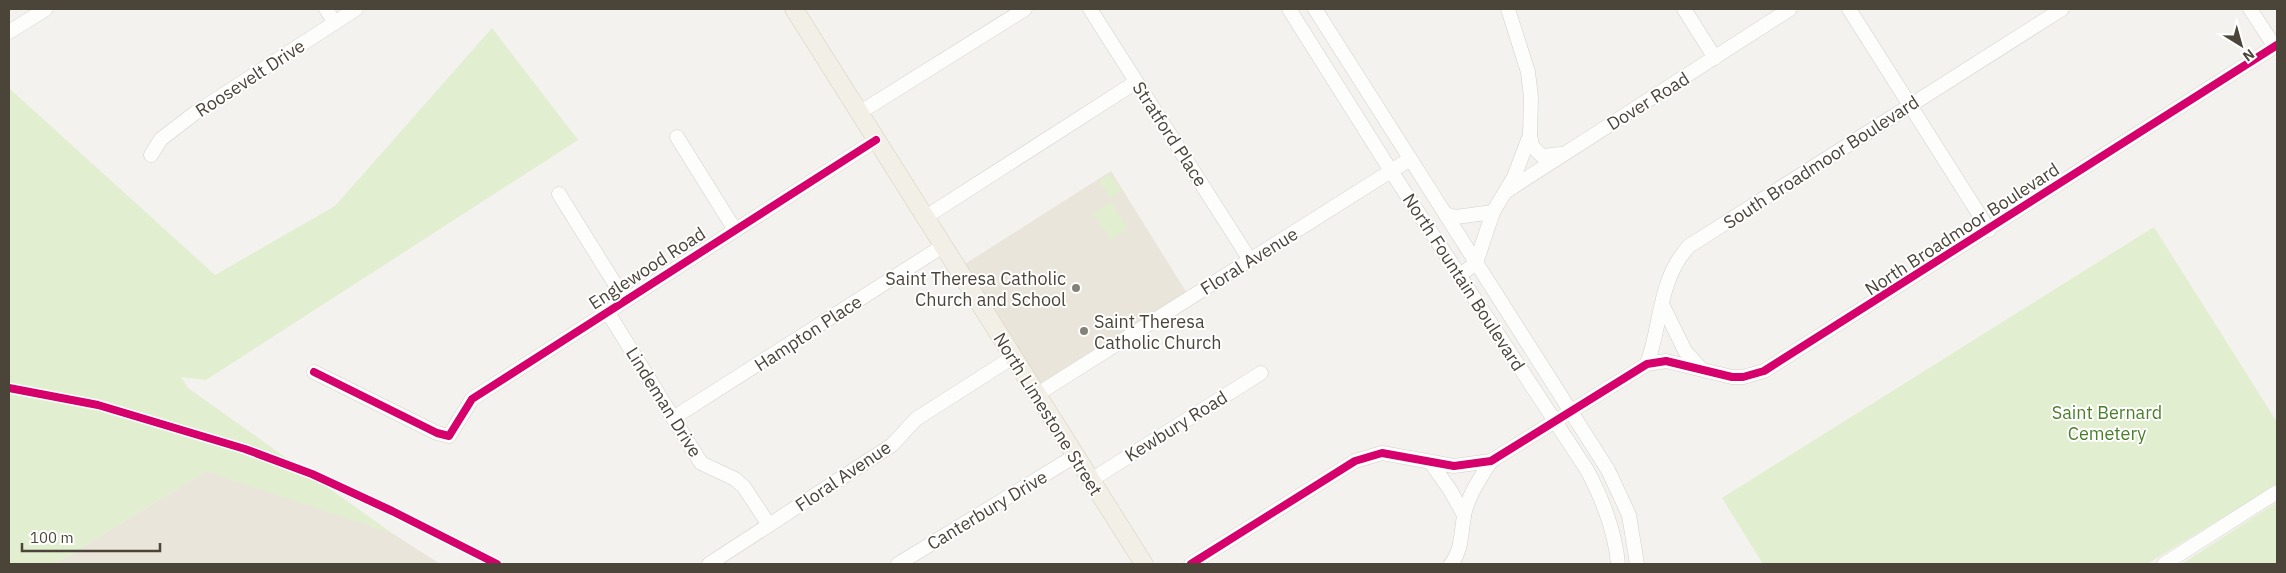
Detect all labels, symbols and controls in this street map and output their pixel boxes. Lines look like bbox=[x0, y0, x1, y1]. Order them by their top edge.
north arrow bbox=[2216, 20, 2266, 70]
street label: Roosevelt Drive bbox=[191, 34, 309, 122]
text: N bbox=[2239, 45, 2258, 66]
street label: Dover Road bbox=[1603, 67, 1693, 135]
street label: Stratford Place bbox=[1128, 77, 1212, 191]
street label: South Broadmoor Boulevard bbox=[1719, 90, 1923, 234]
street label: North Broadmoor Boulevard bbox=[1860, 157, 2064, 301]
street label: North Fountain Boulevard bbox=[1398, 189, 1530, 375]
street label: Englewood Road bbox=[584, 222, 710, 314]
street label: Floral Avenue bbox=[1196, 222, 1302, 300]
place label: Saint Theresa Catholic Church and School bbox=[885, 267, 1066, 311]
marker: Saint Theresa Catholic Church and School bbox=[1070, 282, 1082, 294]
street label: Hampton Place bbox=[750, 290, 866, 376]
place label: Saint Theresa Catholic Church bbox=[1094, 310, 1222, 354]
marker: Saint Theresa Catholic Church bbox=[1078, 325, 1090, 337]
street label: North Limestone Street bbox=[988, 328, 1108, 500]
street label: Lindeman Drive bbox=[621, 343, 707, 461]
street label: Kewbury Road bbox=[1120, 385, 1232, 467]
park label: Saint Bernard Cemetery bbox=[2052, 401, 2162, 445]
street label: Floral Avenue bbox=[791, 436, 895, 516]
street label: Canterbury Drive bbox=[923, 465, 1051, 555]
scale bar bbox=[22, 520, 160, 552]
text: 100 m bbox=[30, 528, 74, 547]

